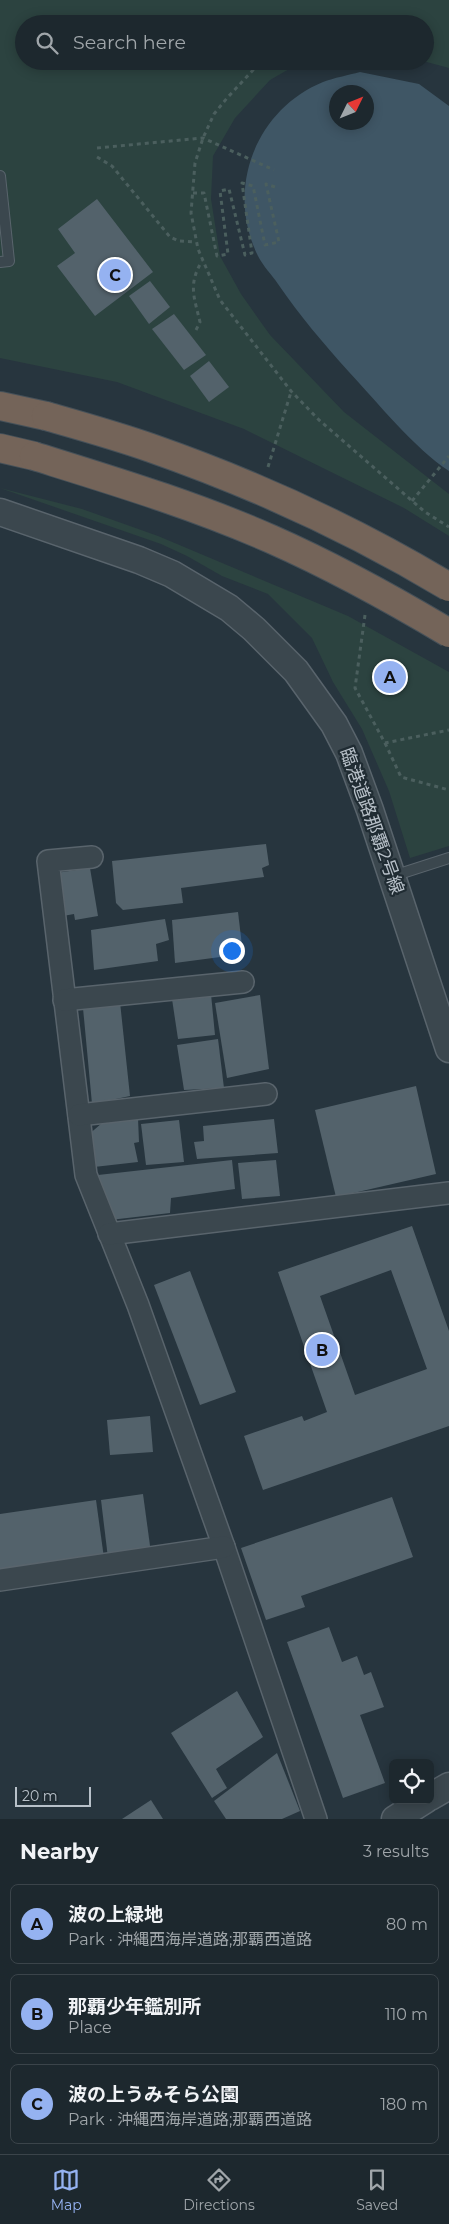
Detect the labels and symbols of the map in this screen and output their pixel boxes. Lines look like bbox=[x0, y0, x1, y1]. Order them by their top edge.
north arrow bbox=[329, 85, 374, 130]
pin: C bbox=[99, 256, 131, 294]
pin: A bbox=[374, 658, 406, 696]
street label: 臨港道路那覇2号線 bbox=[335, 745, 409, 897]
your location bbox=[219, 938, 245, 964]
pin: B bbox=[306, 1331, 338, 1369]
scale bar bbox=[15, 1784, 91, 1807]

